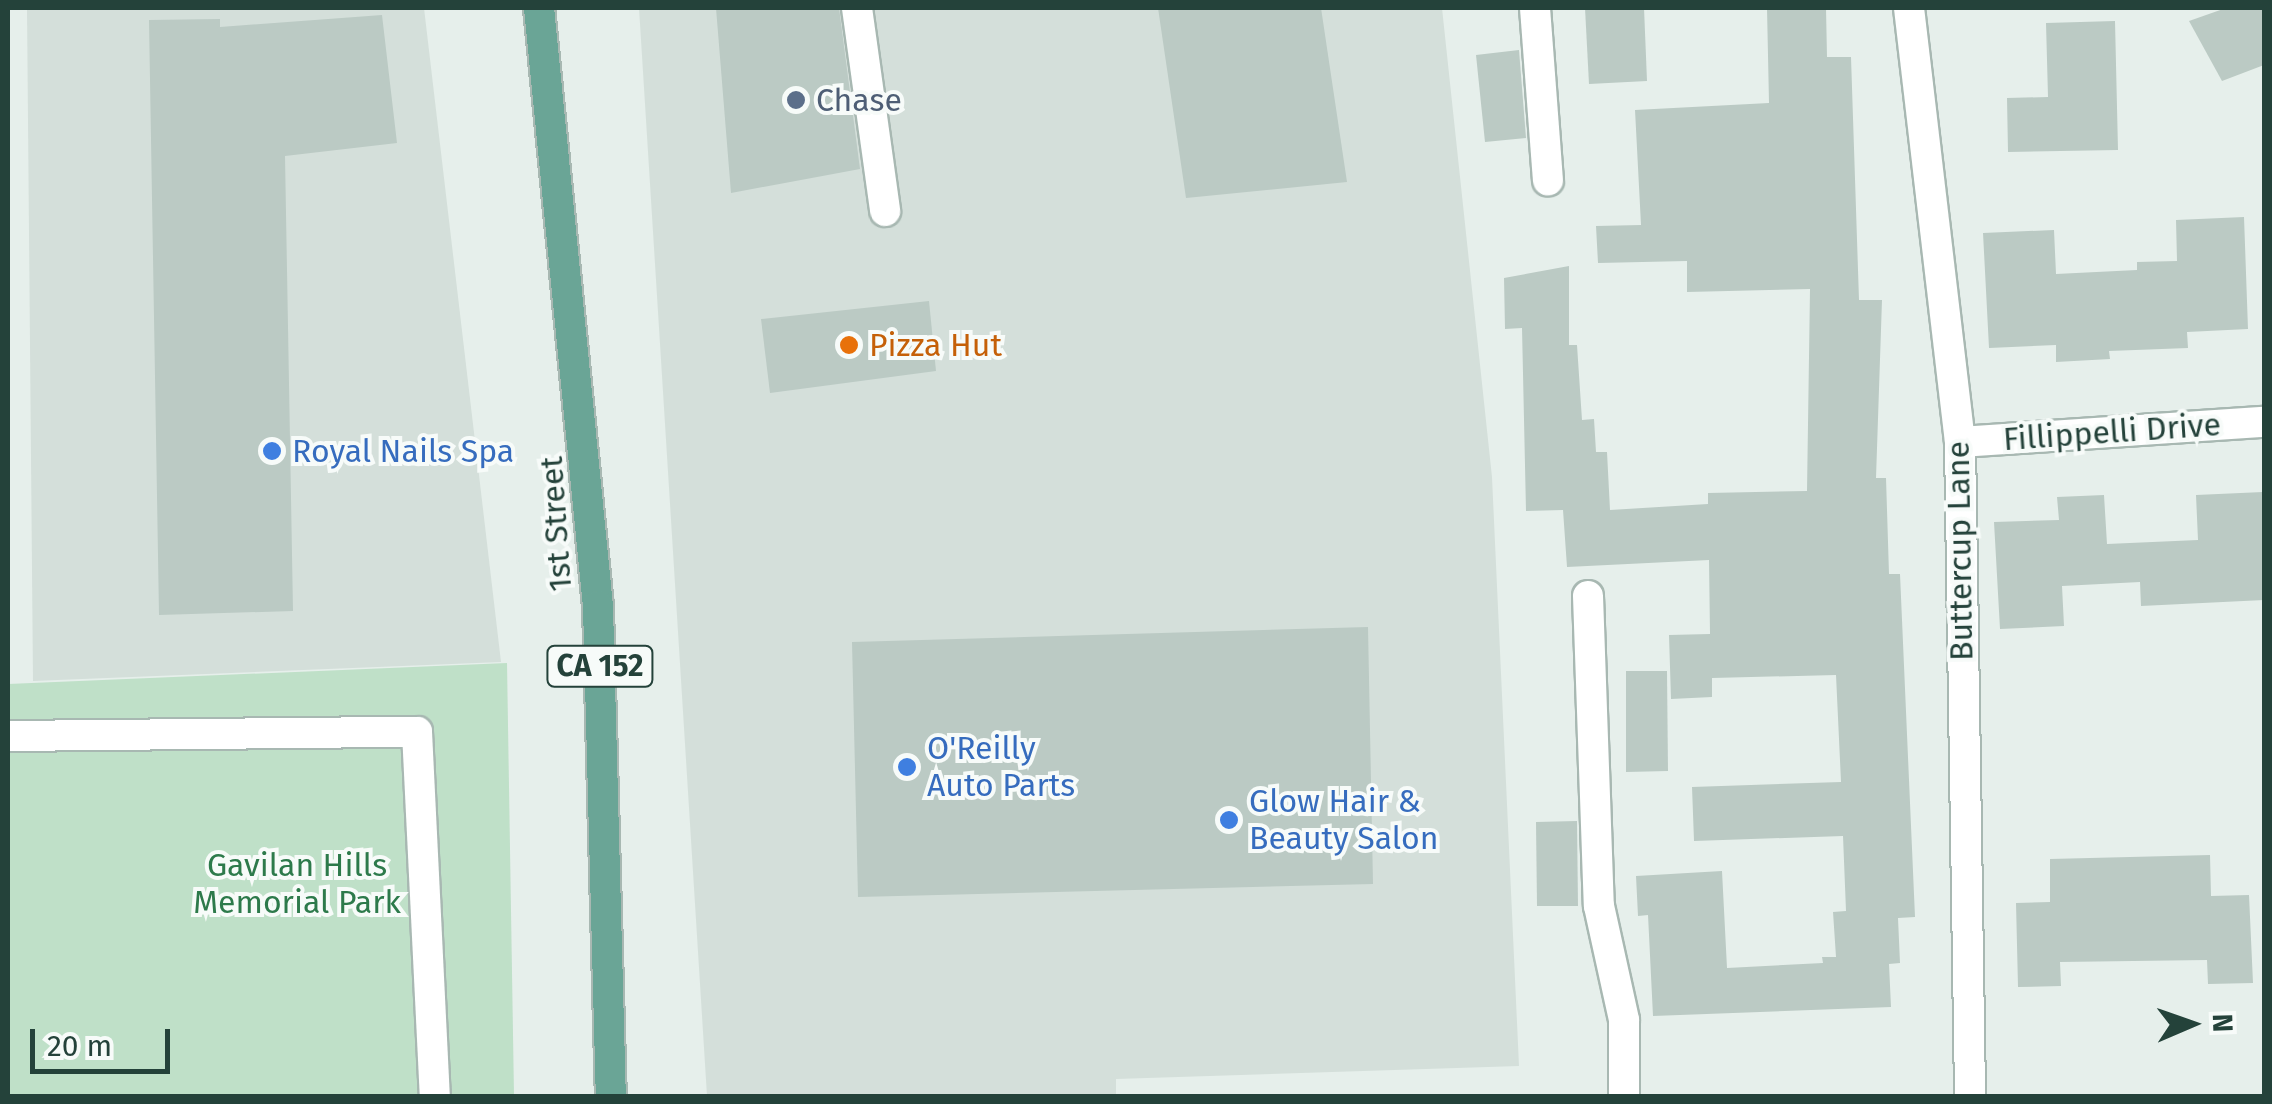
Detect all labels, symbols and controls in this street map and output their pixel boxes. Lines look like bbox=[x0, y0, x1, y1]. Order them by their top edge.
place label: Chase bbox=[816, 81, 902, 119]
marker: Chase bbox=[785, 89, 807, 111]
place label: Pizza Hut bbox=[869, 326, 1002, 364]
marker: Pizza Hut bbox=[838, 334, 860, 356]
street label: Fillippelli Drive bbox=[2002, 405, 2222, 459]
place label: Royal Nails Spa bbox=[292, 432, 514, 470]
marker: Royal Nails Spa bbox=[261, 440, 283, 462]
street label: Buttercup Lane bbox=[1939, 441, 1981, 661]
street label: 1st Street bbox=[532, 455, 580, 593]
road number: CA 152 bbox=[545, 641, 655, 691]
place label: O'Reilly Auto Parts bbox=[927, 730, 1075, 805]
marker: O'Reilly Auto Parts bbox=[896, 756, 918, 778]
place label: Glow Hair & Beauty Salon bbox=[1249, 783, 1438, 858]
marker: Glow Hair & Beauty Salon bbox=[1218, 809, 1240, 831]
park label: Gavilan Hills Memorial Park bbox=[193, 847, 401, 922]
north arrow bbox=[2142, 974, 2242, 1074]
scale bar bbox=[35, 1009, 175, 1071]
text: N bbox=[2206, 1013, 2239, 1033]
text: 20 m bbox=[47, 1028, 112, 1064]

